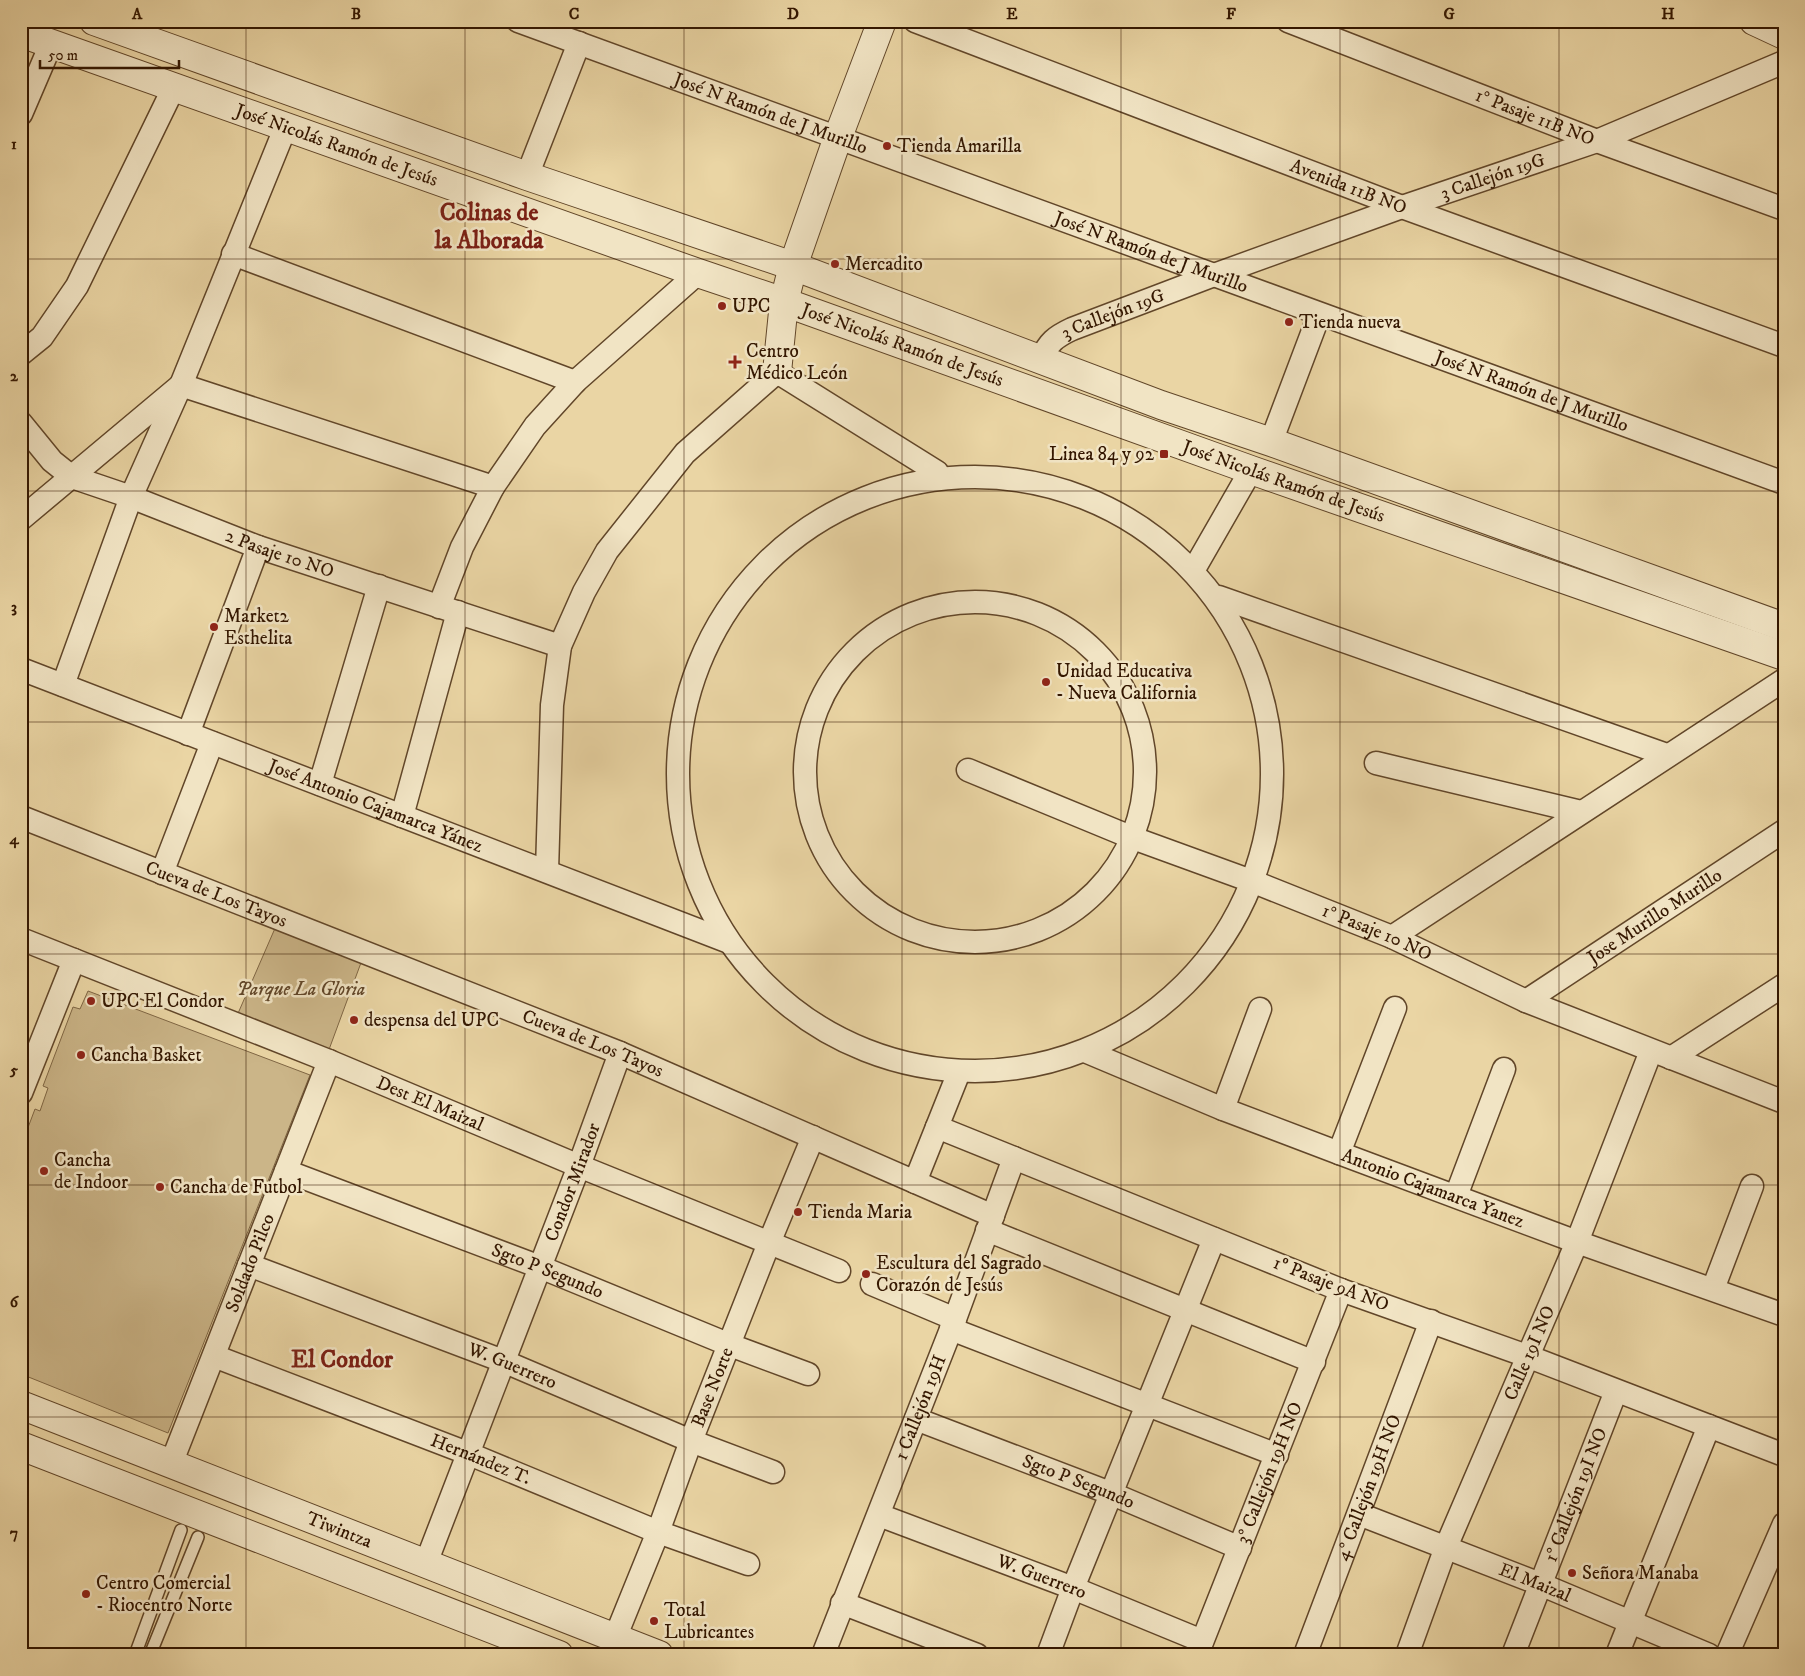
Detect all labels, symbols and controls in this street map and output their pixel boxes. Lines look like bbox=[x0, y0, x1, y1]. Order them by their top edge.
text: A bbox=[131, 4, 143, 24]
text: B bbox=[351, 4, 361, 24]
text: C bbox=[569, 4, 579, 24]
text: D bbox=[787, 4, 799, 24]
text: E bbox=[1006, 4, 1018, 24]
text: F bbox=[1226, 4, 1236, 24]
text: G bbox=[1443, 4, 1455, 24]
text: H bbox=[1661, 4, 1675, 24]
scale bar bbox=[40, 38, 179, 70]
text: 50 m bbox=[48, 46, 78, 65]
street label: José N Ramón de J Murillo bbox=[669, 67, 871, 159]
street label: 1° Pasaje 11B NO bbox=[1472, 83, 1598, 150]
street label: José Nicolás Ramón de Jesús bbox=[231, 98, 441, 191]
text: 1 bbox=[11, 134, 17, 154]
place label: Tienda Amarilla bbox=[897, 135, 1021, 158]
marker: Tienda Amarilla bbox=[881, 140, 893, 152]
street label: 3 Callejón 19G bbox=[1438, 148, 1548, 205]
street label: Avenida 11B NO bbox=[1287, 154, 1410, 219]
district label: Colinas de la Alborada bbox=[433, 198, 544, 256]
street label: José N Ramón de J Murillo bbox=[1049, 205, 1251, 298]
place label: Mercadito bbox=[845, 253, 923, 276]
marker: Mercadito bbox=[829, 258, 841, 270]
street label: 3 Callejón 19G bbox=[1057, 283, 1168, 344]
place label: UPC bbox=[732, 295, 770, 318]
street label: José Nicolás Ramón de Jesús bbox=[797, 297, 1007, 392]
marker: UPC bbox=[716, 300, 728, 312]
place label: Tienda nueva bbox=[1299, 311, 1401, 334]
marker: Tienda nueva bbox=[1283, 316, 1295, 328]
place label: Centro Médico León bbox=[746, 340, 848, 385]
street label: José N Ramón de J Murillo bbox=[1430, 344, 1632, 437]
marker: Centro Médico León bbox=[728, 355, 742, 369]
text: 2 bbox=[10, 366, 19, 386]
street label: José Nicolás Ramón de Jesús bbox=[1178, 434, 1388, 527]
place label: Linea 84 y 92 bbox=[1049, 443, 1155, 466]
marker: Linea 84 y 92 bbox=[1158, 448, 1170, 460]
street label: 2 Pasaje 10 NO bbox=[222, 524, 337, 583]
text: 3 bbox=[11, 597, 17, 617]
place label: Market2 Esthelita bbox=[224, 605, 292, 650]
marker: Market2 Esthelita bbox=[208, 621, 220, 633]
place label: Unidad Educativa - Nueva California bbox=[1056, 660, 1197, 705]
marker: Unidad Educativa - Nueva California bbox=[1040, 676, 1052, 688]
street label: José Antonio Cajamarca Yánez bbox=[263, 753, 486, 857]
text: 4 bbox=[8, 829, 19, 849]
street label: Cueva de Los Tayos bbox=[142, 856, 291, 932]
street label: Jose Murillo Murillo bbox=[1581, 864, 1726, 970]
street label: 1° Pasaje 10 NO bbox=[1319, 899, 1436, 966]
park label: Parque La Gloria bbox=[237, 978, 365, 1002]
place label: UPC El Condor bbox=[101, 990, 224, 1013]
marker: UPC El Condor bbox=[85, 995, 97, 1007]
street label: Cueva de Los Tayos bbox=[519, 1004, 667, 1082]
place label: despensa del UPC bbox=[364, 1009, 499, 1032]
marker: despensa del UPC bbox=[348, 1014, 360, 1026]
place label: Cancha Basket bbox=[91, 1044, 202, 1067]
marker: Cancha Basket bbox=[75, 1049, 87, 1061]
text: 5 bbox=[9, 1060, 18, 1080]
street label: Dest El Maizal bbox=[373, 1071, 488, 1136]
street label: Condor Mirador bbox=[540, 1120, 605, 1245]
street label: Antonio Cajamarca Yanez bbox=[1338, 1143, 1528, 1233]
place label: Cancha de Indoor bbox=[54, 1149, 128, 1194]
marker: Cancha de Indoor bbox=[38, 1165, 50, 1177]
place label: Cancha de Futbol bbox=[170, 1176, 303, 1199]
marker: Cancha de Futbol bbox=[154, 1181, 166, 1193]
place label: Tienda Maria bbox=[808, 1201, 912, 1224]
marker: Tienda Maria bbox=[792, 1206, 804, 1218]
street label: Soldado Pilco bbox=[220, 1210, 280, 1316]
street label: Sgto P Segundo bbox=[488, 1238, 607, 1303]
street label: 1º Pasaje 9A NO bbox=[1270, 1251, 1392, 1317]
place label: Escultura del Sagrado Corazón de Jesús bbox=[876, 1252, 1042, 1297]
marker: Escultura del Sagrado Corazón de Jesús bbox=[860, 1268, 872, 1280]
text: 6 bbox=[10, 1292, 20, 1312]
street label: Calle 19I NO bbox=[1499, 1302, 1560, 1404]
street label: W. Guerrero bbox=[464, 1337, 560, 1394]
street label: Base Norte bbox=[686, 1344, 738, 1430]
district label: El Condor bbox=[291, 1345, 394, 1375]
street label: 1 Callejón 19H bbox=[889, 1351, 951, 1463]
street label: 3° Callejón 19H NO bbox=[1231, 1399, 1307, 1547]
street label: 4° Callejón 19H NO bbox=[1330, 1411, 1406, 1564]
street label: 1° Callejón 19I NO bbox=[1539, 1424, 1612, 1565]
street label: Hernández T. bbox=[427, 1429, 534, 1490]
street label: Sgto P Segundo bbox=[1019, 1449, 1138, 1514]
street label: Tiwintza bbox=[303, 1507, 376, 1553]
text: 7 bbox=[10, 1523, 18, 1543]
street label: W. Guerrero bbox=[993, 1549, 1090, 1604]
street label: El Maizal bbox=[1496, 1558, 1575, 1607]
place label: Señora Manaba bbox=[1582, 1562, 1699, 1585]
marker: Señora Manaba bbox=[1566, 1567, 1578, 1579]
place label: Centro Comercial - Riocentro Norte bbox=[96, 1572, 232, 1617]
marker: Centro Comercial - Riocentro Norte bbox=[80, 1588, 92, 1600]
place label: Total Lubricantes bbox=[664, 1599, 754, 1644]
marker: Total Lubricantes bbox=[648, 1615, 660, 1627]

